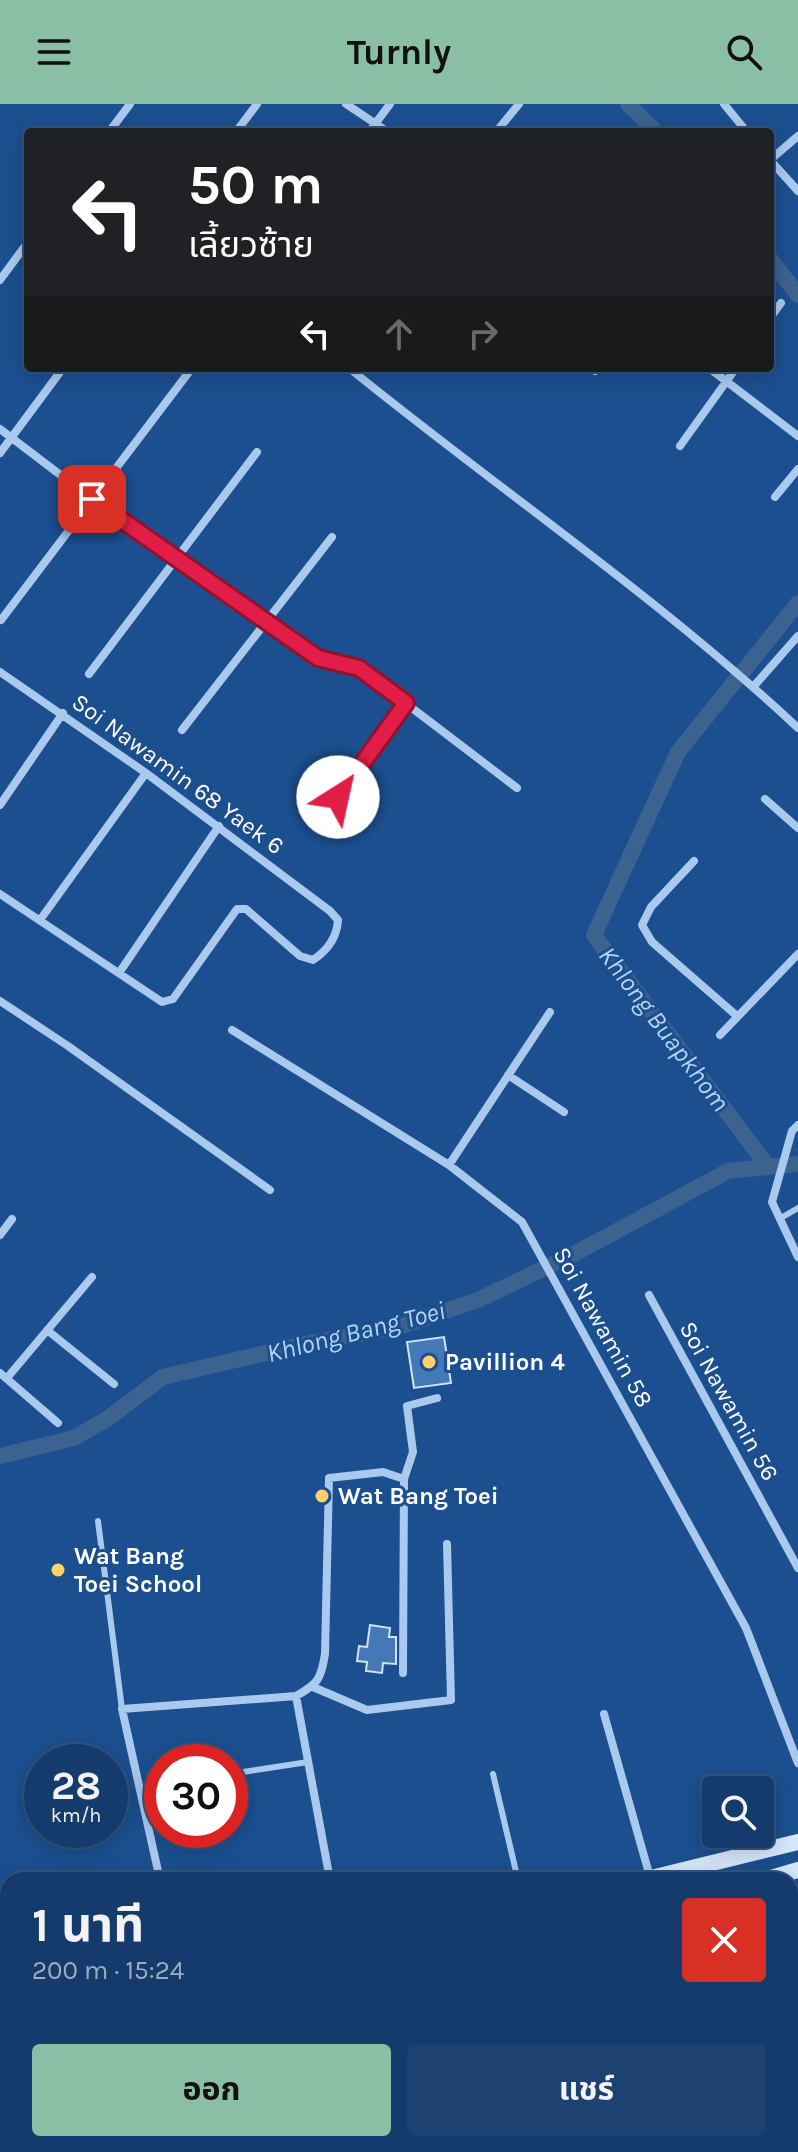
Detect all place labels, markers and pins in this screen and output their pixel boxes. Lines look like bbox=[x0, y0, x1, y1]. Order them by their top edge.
pin bbox=[58, 465, 126, 533]
place label: Pavillion 4 bbox=[445, 1348, 565, 1376]
marker: Pavillion 4 bbox=[420, 1353, 438, 1371]
place label: Wat Bang Toei bbox=[338, 1482, 499, 1510]
marker: Wat Bang Toei bbox=[313, 1487, 331, 1505]
place label: Wat Bang Toei School bbox=[74, 1542, 202, 1598]
marker: Wat Bang Toei School bbox=[49, 1561, 67, 1579]

